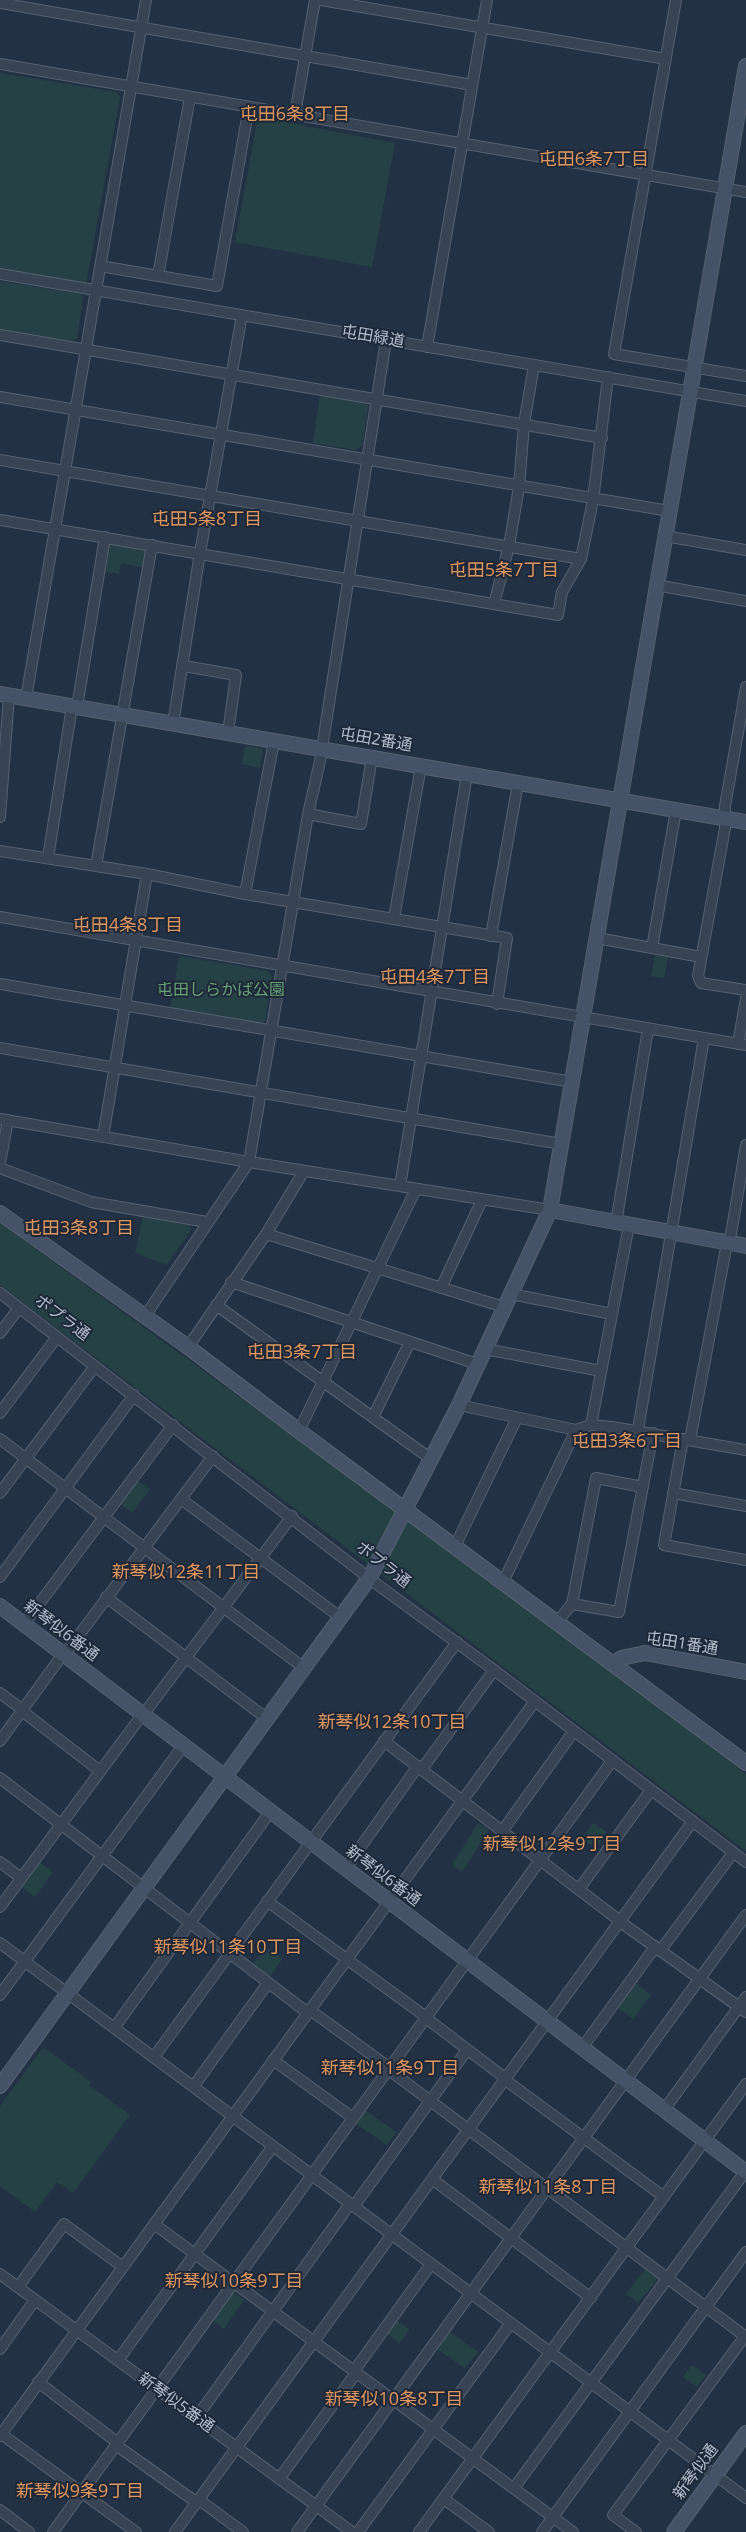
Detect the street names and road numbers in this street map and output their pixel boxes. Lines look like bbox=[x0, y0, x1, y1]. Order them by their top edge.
street label: 屯田緑道 bbox=[340, 322, 406, 352]
street label: 屯田2番通 bbox=[338, 724, 414, 756]
street label: ポプラ通 bbox=[31, 1291, 93, 1345]
street label: ポプラ通 bbox=[352, 1538, 414, 1592]
street label: 新琴似6番通 bbox=[20, 1597, 102, 1665]
street label: 屯田1番通 bbox=[644, 1629, 720, 1659]
street label: 新琴似6番通 bbox=[342, 1842, 424, 1910]
street label: 新琴似5番通 bbox=[134, 2369, 218, 2437]
street label: 新琴似通 bbox=[669, 2440, 723, 2504]

